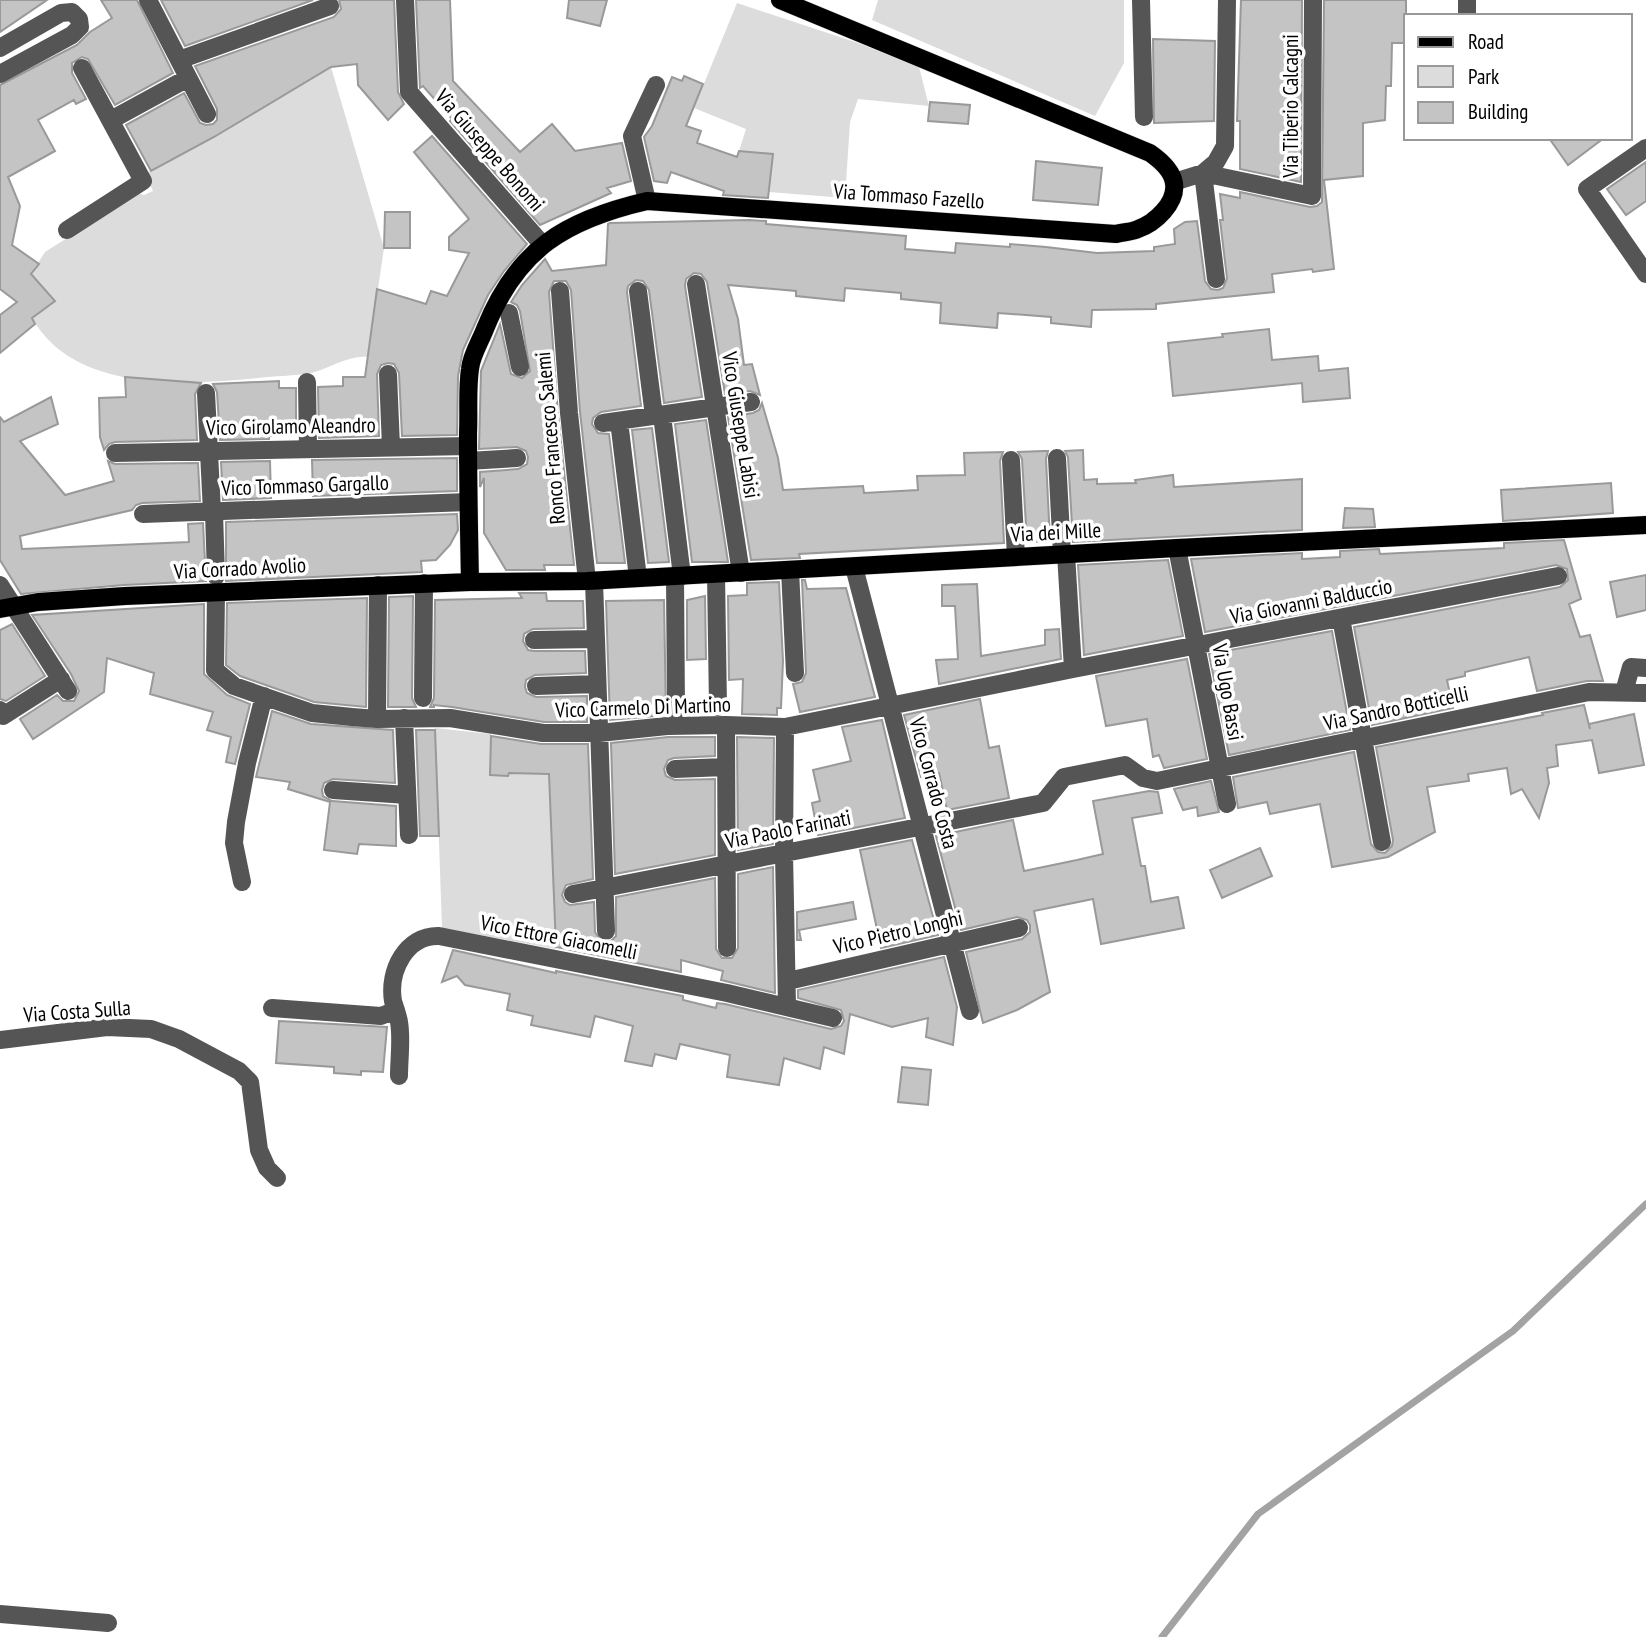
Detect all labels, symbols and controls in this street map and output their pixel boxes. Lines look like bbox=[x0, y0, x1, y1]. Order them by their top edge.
legend bbox=[1404, 14, 1632, 140]
text: Road bbox=[1468, 28, 1504, 55]
street label: Via Tiberio Calcagni bbox=[1277, 34, 1304, 179]
text: Park bbox=[1468, 63, 1499, 90]
street label: Via Giuseppe Bonomi bbox=[429, 82, 551, 217]
text: Building bbox=[1468, 98, 1528, 125]
street label: Via Tommaso Fazello bbox=[832, 177, 985, 215]
street label: Vico Giuseppe Labisi bbox=[716, 349, 766, 500]
street label: Ronco Francesco Salemi bbox=[529, 351, 571, 525]
street label: Vico Girolamo Aleandro bbox=[205, 411, 376, 441]
street label: Vico Tommaso Gargallo bbox=[220, 469, 389, 501]
street label: Via dei Mille bbox=[1009, 516, 1102, 548]
street label: Via Corrado Avolio bbox=[172, 551, 307, 585]
street label: Via Giovanni Balduccio bbox=[1227, 572, 1394, 630]
street label: Via Ugo Bassi bbox=[1206, 641, 1250, 742]
street label: Via Sandro Botticelli bbox=[1320, 679, 1471, 737]
street label: Vico Carmelo Di Martino bbox=[554, 690, 731, 724]
street label: Vico Corrado Costa bbox=[903, 713, 965, 852]
street label: Via Paolo Farinati bbox=[722, 804, 853, 855]
street label: Vico Pietro Longhi bbox=[830, 904, 965, 960]
street label: Vico Ettore Giacomelli bbox=[477, 908, 640, 965]
street label: Via Costa Sulla bbox=[22, 994, 131, 1028]

